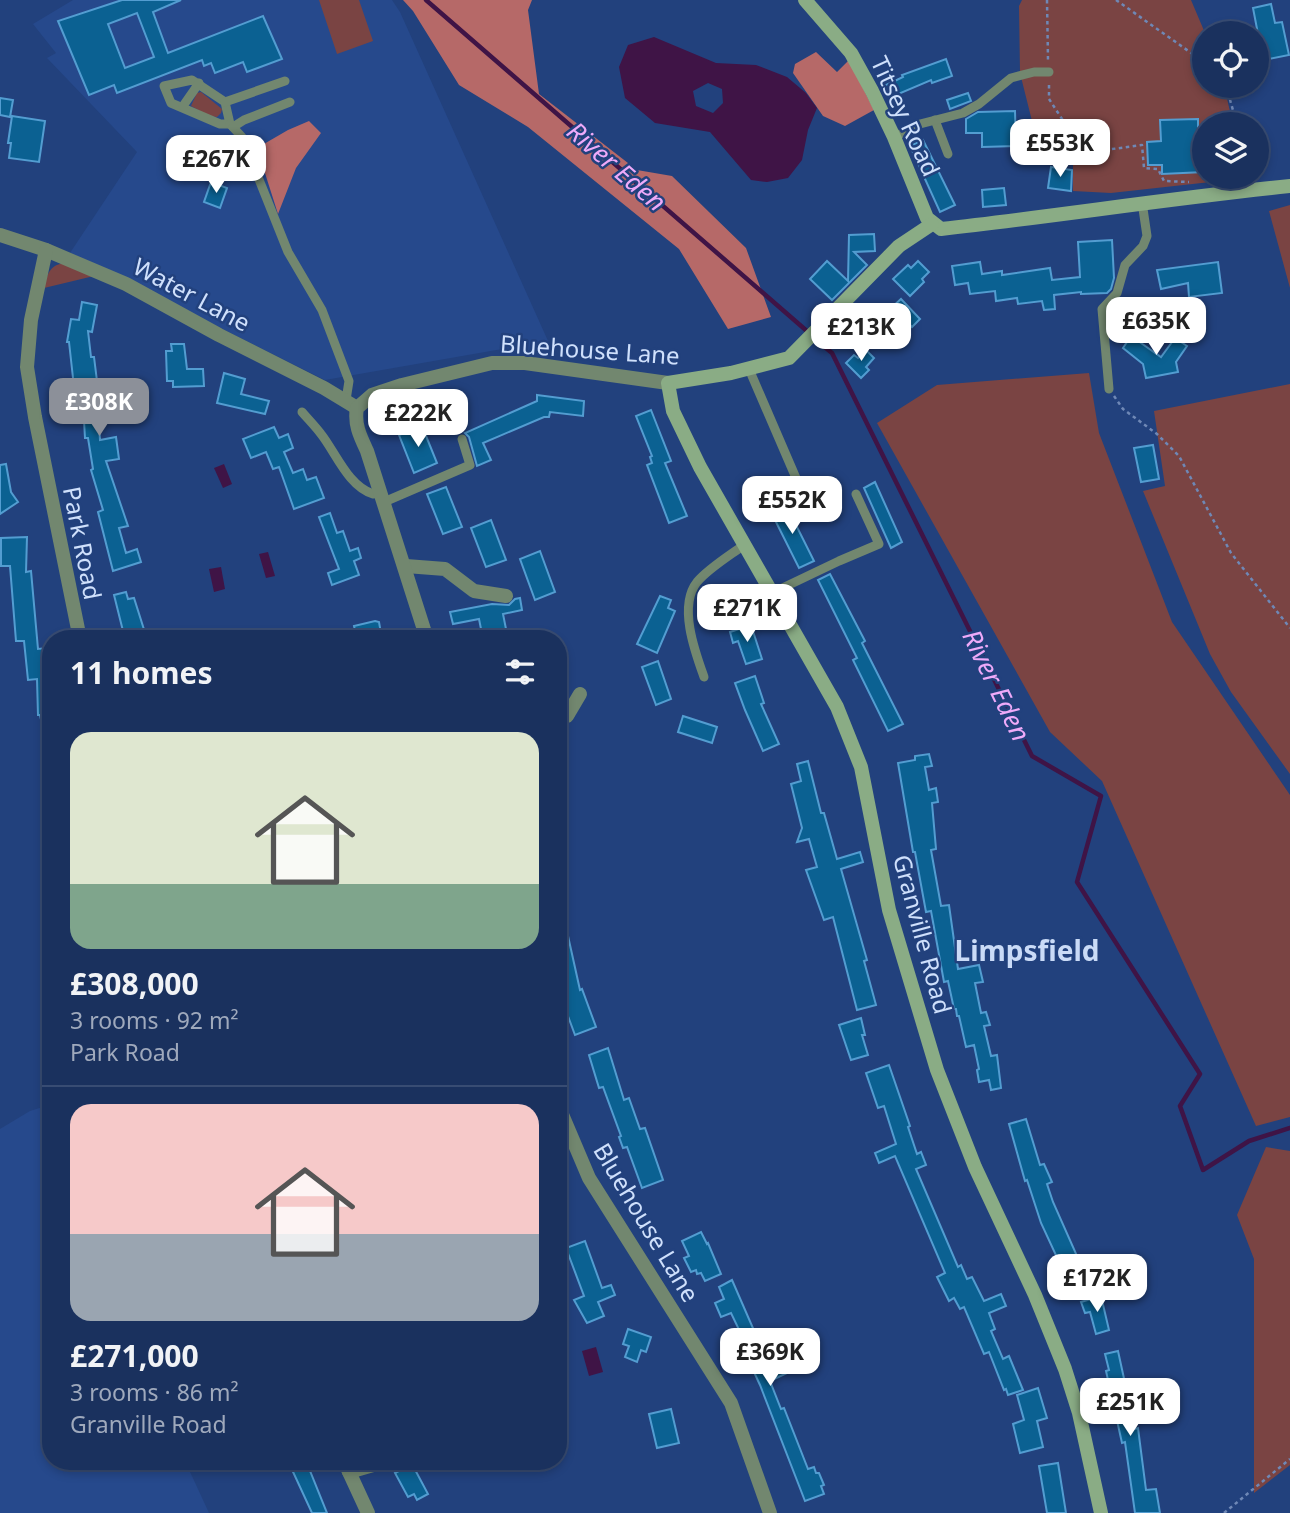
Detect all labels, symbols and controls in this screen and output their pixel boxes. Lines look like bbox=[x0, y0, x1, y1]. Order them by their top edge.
map controls bbox=[1192, 21, 1269, 189]
button: locate bbox=[1192, 21, 1269, 98]
street label: Titsey Road bbox=[864, 51, 948, 181]
button: layers bbox=[1192, 112, 1269, 189]
water label: River Eden bbox=[560, 113, 674, 219]
pin: £553K bbox=[1011, 120, 1109, 179]
text: £553K bbox=[1026, 126, 1094, 158]
pin: £267K bbox=[167, 136, 265, 195]
text: £267K bbox=[182, 142, 250, 174]
street label: Water Lane bbox=[128, 249, 256, 339]
pin: £635K bbox=[1107, 298, 1205, 357]
pin: £213K bbox=[812, 304, 910, 363]
text: £635K bbox=[1122, 304, 1190, 336]
text: £213K bbox=[827, 310, 895, 342]
street label: Bluehouse Lane bbox=[499, 326, 681, 372]
pin: £308K bbox=[50, 378, 148, 438]
text: £308K bbox=[65, 385, 133, 417]
pin: £222K bbox=[369, 390, 467, 449]
text: £222K bbox=[384, 396, 452, 428]
pin: £552K bbox=[743, 476, 841, 536]
text: £552K bbox=[758, 483, 826, 515]
street label: Park Road bbox=[56, 484, 110, 602]
pin: £271K bbox=[698, 584, 796, 644]
text: £271K bbox=[713, 591, 781, 623]
water label: River Eden bbox=[954, 623, 1040, 747]
text: 11 homes bbox=[70, 652, 213, 693]
icon: filters bbox=[501, 653, 539, 691]
icon: home bbox=[242, 777, 368, 903]
street label: Granville Road bbox=[886, 851, 960, 1017]
district label: Limpsfield bbox=[954, 931, 1100, 969]
text: £308,000 bbox=[70, 963, 199, 1004]
text: 3 rooms · 92 m² bbox=[70, 1004, 239, 1036]
text: Park Road bbox=[70, 1036, 180, 1068]
street label: Bluehouse Lane bbox=[586, 1136, 708, 1308]
icon: home bbox=[242, 1149, 368, 1275]
pin: £172K bbox=[1048, 1254, 1146, 1314]
text: £172K bbox=[1063, 1261, 1131, 1293]
pin: £369K bbox=[721, 1328, 819, 1388]
text: £271,000 bbox=[70, 1335, 199, 1376]
text: £369K bbox=[736, 1335, 804, 1367]
text: 3 rooms · 86 m² bbox=[70, 1376, 239, 1408]
pin: £251K bbox=[1081, 1378, 1179, 1438]
text: £251K bbox=[1096, 1385, 1164, 1417]
text: Granville Road bbox=[70, 1408, 227, 1440]

